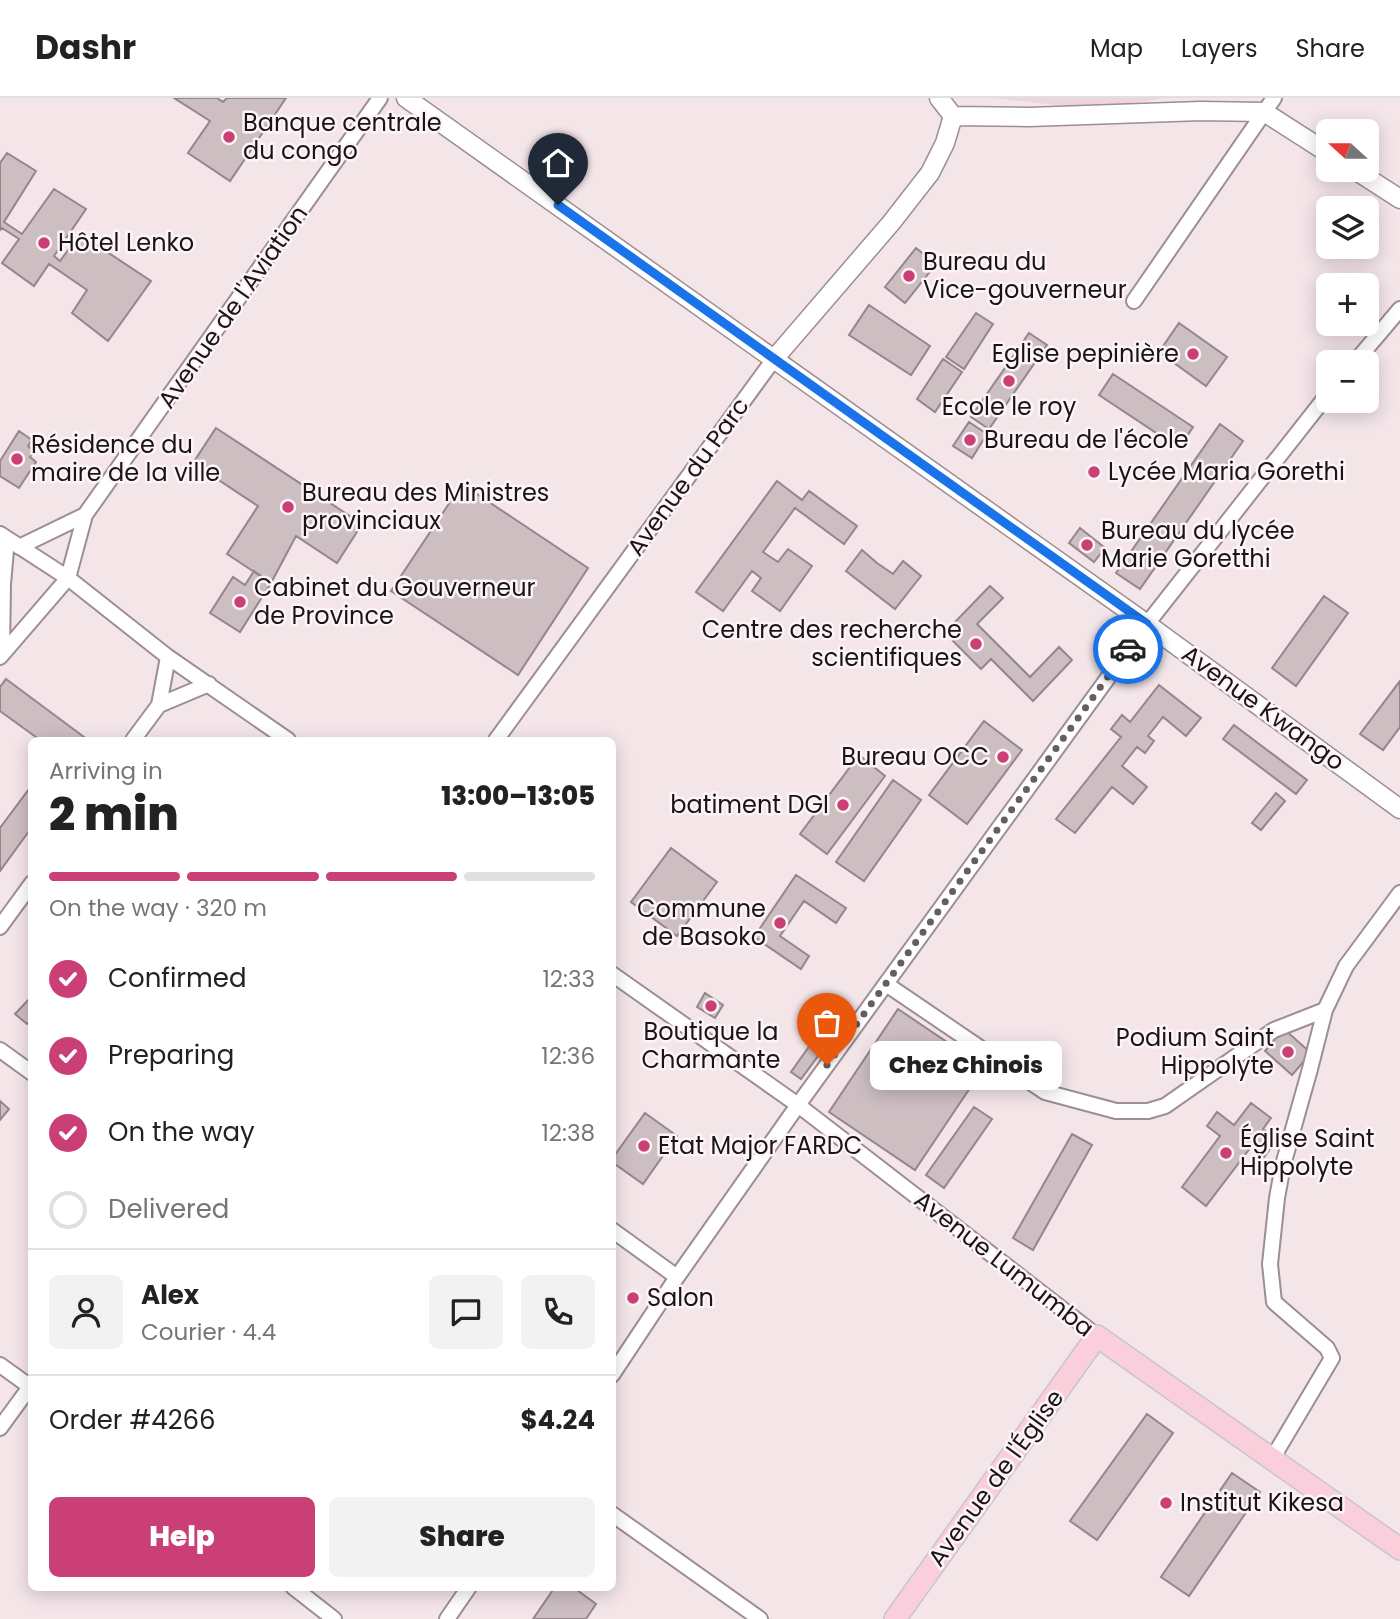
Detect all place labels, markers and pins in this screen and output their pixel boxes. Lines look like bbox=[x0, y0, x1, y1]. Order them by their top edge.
place label: Banque centrale du congo bbox=[243, 106, 442, 167]
marker: Banque centrale du congo bbox=[221, 129, 237, 145]
pin bbox=[528, 133, 588, 205]
place label: Hôtel Lenko bbox=[58, 226, 194, 259]
marker: Hôtel Lenko bbox=[36, 235, 52, 251]
place label: Bureau du Vice-gouverneur bbox=[923, 245, 1127, 306]
marker: Bureau du Vice-gouverneur bbox=[901, 268, 917, 284]
place label: Eglise pepinière bbox=[992, 337, 1179, 370]
marker: Eglise pepinière bbox=[1185, 346, 1201, 362]
marker: Ecole le roy bbox=[1001, 373, 1017, 389]
place label: Ecole le roy bbox=[942, 390, 1077, 423]
place label: Bureau de l'école bbox=[984, 423, 1189, 456]
place label: Résidence du maire de la ville bbox=[31, 428, 220, 489]
marker: Bureau de l'école bbox=[962, 432, 978, 448]
marker: Résidence du maire de la ville bbox=[9, 451, 25, 467]
place label: Lycée Maria Gorethi bbox=[1108, 455, 1345, 488]
marker: Lycée Maria Gorethi bbox=[1086, 464, 1102, 480]
place label: Bureau des Ministres provinciaux bbox=[302, 476, 549, 537]
marker: Bureau des Ministres provinciaux bbox=[280, 499, 296, 515]
place label: Bureau du lycée Marie Goretthi bbox=[1101, 514, 1295, 575]
marker: Bureau du lycée Marie Goretthi bbox=[1079, 537, 1095, 553]
place label: Cabinet du Gouverneur de Province bbox=[254, 571, 536, 632]
marker: Cabinet du Gouverneur de Province bbox=[232, 594, 248, 610]
place label: Centre des recherche scientifiques bbox=[702, 613, 962, 674]
marker: Centre des recherche scientifiques bbox=[968, 636, 984, 652]
place label: Bureau OCC bbox=[841, 740, 989, 773]
marker: Bureau OCC bbox=[995, 749, 1011, 765]
place label: batiment DGI bbox=[670, 788, 829, 821]
marker: batiment DGI bbox=[835, 797, 851, 813]
place label: Commune de Basoko bbox=[637, 892, 766, 953]
marker: Commune de Basoko bbox=[772, 915, 788, 931]
pin bbox=[797, 993, 857, 1065]
marker: Boutique la Charmante bbox=[703, 998, 719, 1014]
place label: Boutique la Charmante bbox=[642, 1015, 780, 1076]
place label: Podium Saint Hippolyte bbox=[1116, 1021, 1274, 1082]
callout: Chez Chinois bbox=[869, 1040, 1062, 1090]
marker: Podium Saint Hippolyte bbox=[1280, 1044, 1296, 1060]
place label: Église Saint Hippolyte bbox=[1240, 1122, 1374, 1183]
place label: Etat Major FARDC bbox=[658, 1129, 862, 1162]
marker: Etat Major FARDC bbox=[636, 1138, 652, 1154]
marker: Église Saint Hippolyte bbox=[1218, 1145, 1234, 1161]
place label: Salon bbox=[647, 1281, 714, 1314]
marker: Salon bbox=[625, 1290, 641, 1306]
place label: Institut Kikesa bbox=[1180, 1486, 1344, 1519]
marker: Institut Kikesa bbox=[1158, 1495, 1174, 1511]

